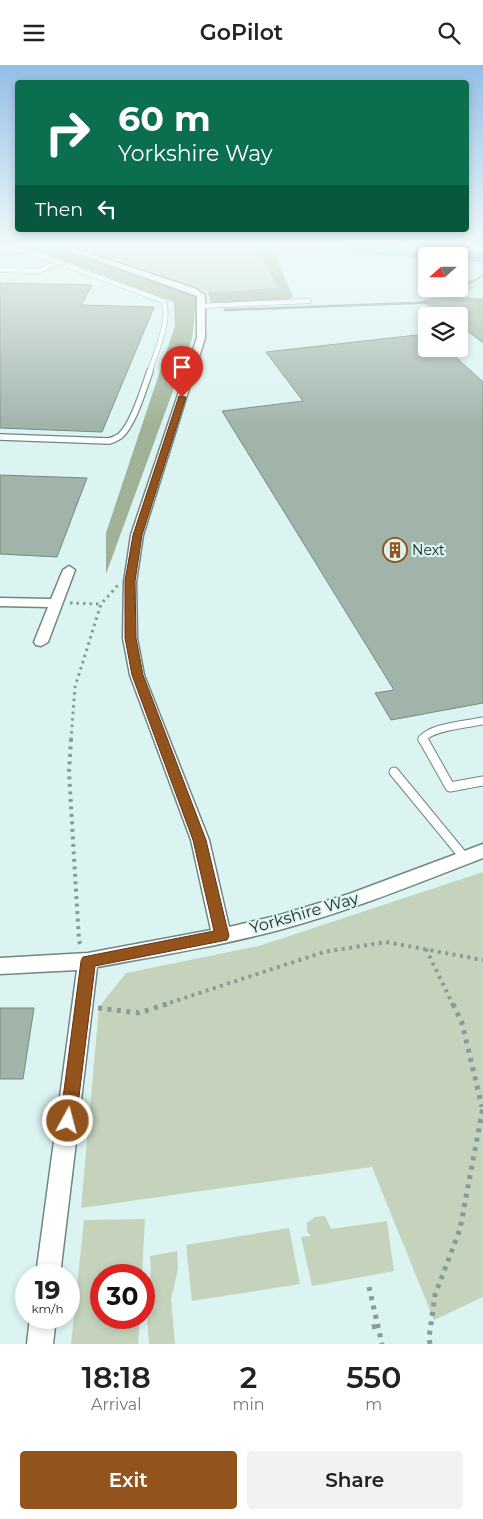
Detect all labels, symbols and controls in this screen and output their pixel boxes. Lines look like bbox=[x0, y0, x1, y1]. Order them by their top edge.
icon: menu bbox=[20, 19, 48, 47]
text: GoPilot bbox=[200, 19, 283, 46]
icon: search bbox=[435, 19, 463, 47]
text: 60 m bbox=[118, 97, 211, 140]
icon: right bbox=[35, 100, 100, 165]
text: Yorkshire Way bbox=[118, 140, 273, 167]
icon: left bbox=[93, 195, 121, 223]
text: Then bbox=[35, 198, 83, 221]
north arrow bbox=[418, 247, 468, 297]
map controls bbox=[418, 247, 468, 357]
button: layers bbox=[418, 307, 468, 357]
pin bbox=[161, 346, 203, 397]
icon: arrive bbox=[168, 353, 196, 381]
building icon: Next bbox=[382, 537, 408, 563]
place label: Next bbox=[412, 541, 445, 559]
street label: Yorkshire Way bbox=[247, 888, 361, 938]
position arrow bbox=[41, 1094, 93, 1146]
speed limit sign: 30 bbox=[90, 1264, 155, 1329]
text: 19 bbox=[35, 1275, 60, 1305]
text: km/h bbox=[31, 1301, 64, 1316]
text: 18:18 bbox=[82, 1359, 151, 1396]
text: 2 bbox=[240, 1359, 257, 1396]
text: 550 bbox=[346, 1359, 401, 1396]
text: Arrival bbox=[91, 1395, 142, 1414]
text: min bbox=[233, 1395, 265, 1414]
text: m bbox=[365, 1395, 382, 1414]
button: Exit bbox=[20, 1451, 237, 1509]
button: Share bbox=[247, 1451, 463, 1509]

